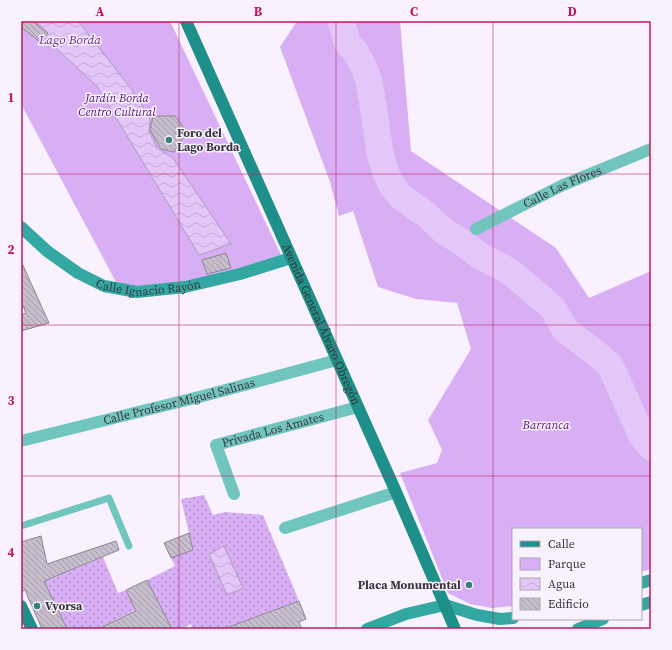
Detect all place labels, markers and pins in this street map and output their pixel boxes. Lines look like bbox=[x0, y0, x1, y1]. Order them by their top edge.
place label: Foro del Lago Borda bbox=[177, 125, 240, 155]
marker: Foro del Lago Borda bbox=[164, 135, 174, 145]
place label: Placa Monumental bbox=[358, 577, 461, 593]
marker: Placa Monumental bbox=[464, 580, 474, 590]
place label: Vyorsa bbox=[45, 598, 83, 614]
marker: Vyorsa bbox=[32, 601, 42, 611]

